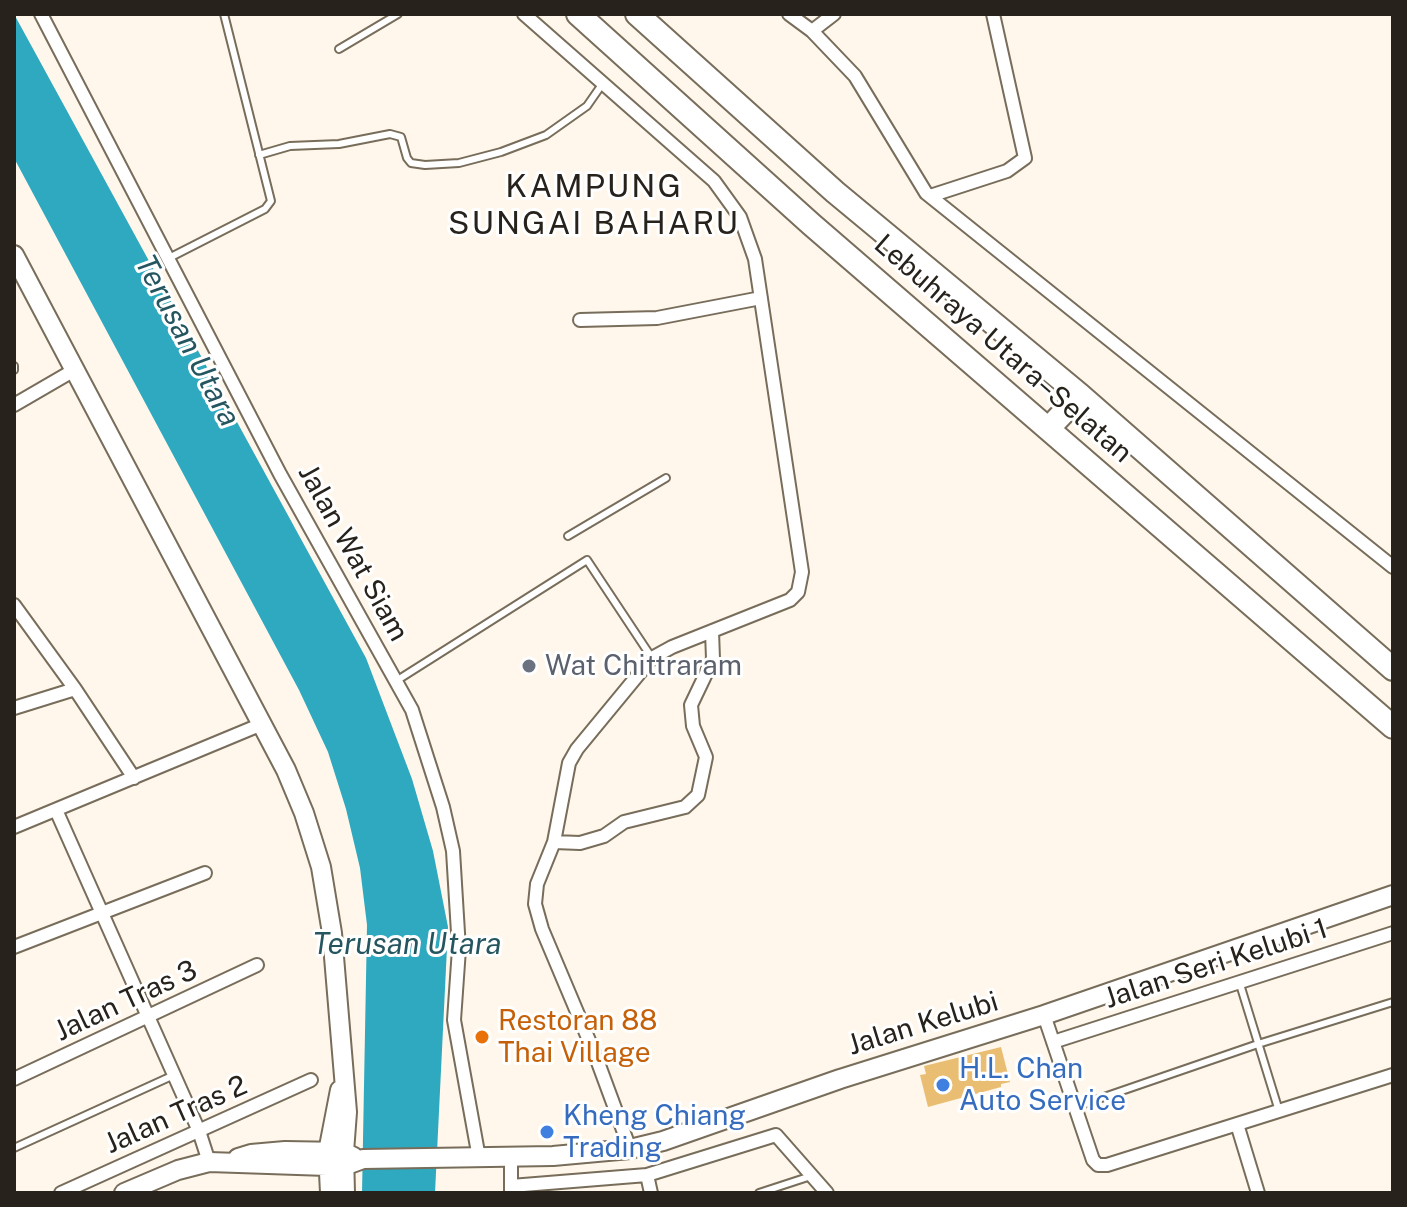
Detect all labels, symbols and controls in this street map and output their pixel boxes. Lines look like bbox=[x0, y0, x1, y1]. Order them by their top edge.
district label: KAMPUNG SUNGAI BAHARU bbox=[448, 168, 740, 243]
street label: Lebuhraya Utara–Selatan bbox=[867, 228, 1139, 470]
water label: Terusan Utara bbox=[127, 249, 247, 433]
street label: Jalan Wat Siam bbox=[291, 459, 415, 647]
place label: Wat Chittraram bbox=[545, 649, 742, 683]
marker: Wat Chittraram bbox=[520, 657, 538, 675]
street label: Jalan Seri Kelubi 1 bbox=[1100, 912, 1332, 1016]
water label: Terusan Utara bbox=[313, 927, 501, 963]
street label: Jalan Tras 3 bbox=[49, 953, 203, 1049]
street label: Jalan Kelubi bbox=[844, 985, 1002, 1063]
place label: Restoran 88 Thai Village bbox=[498, 1004, 657, 1070]
marker: Restoran 88 Thai Village bbox=[473, 1028, 491, 1046]
place label: H.L. Chan Auto Service bbox=[959, 1052, 1126, 1118]
street label: Jalan Tras 2 bbox=[100, 1069, 252, 1161]
marker: H.L. Chan Auto Service bbox=[934, 1076, 952, 1094]
place label: Kheng Chiang Trading bbox=[563, 1099, 746, 1165]
marker: Kheng Chiang Trading bbox=[538, 1123, 556, 1141]

